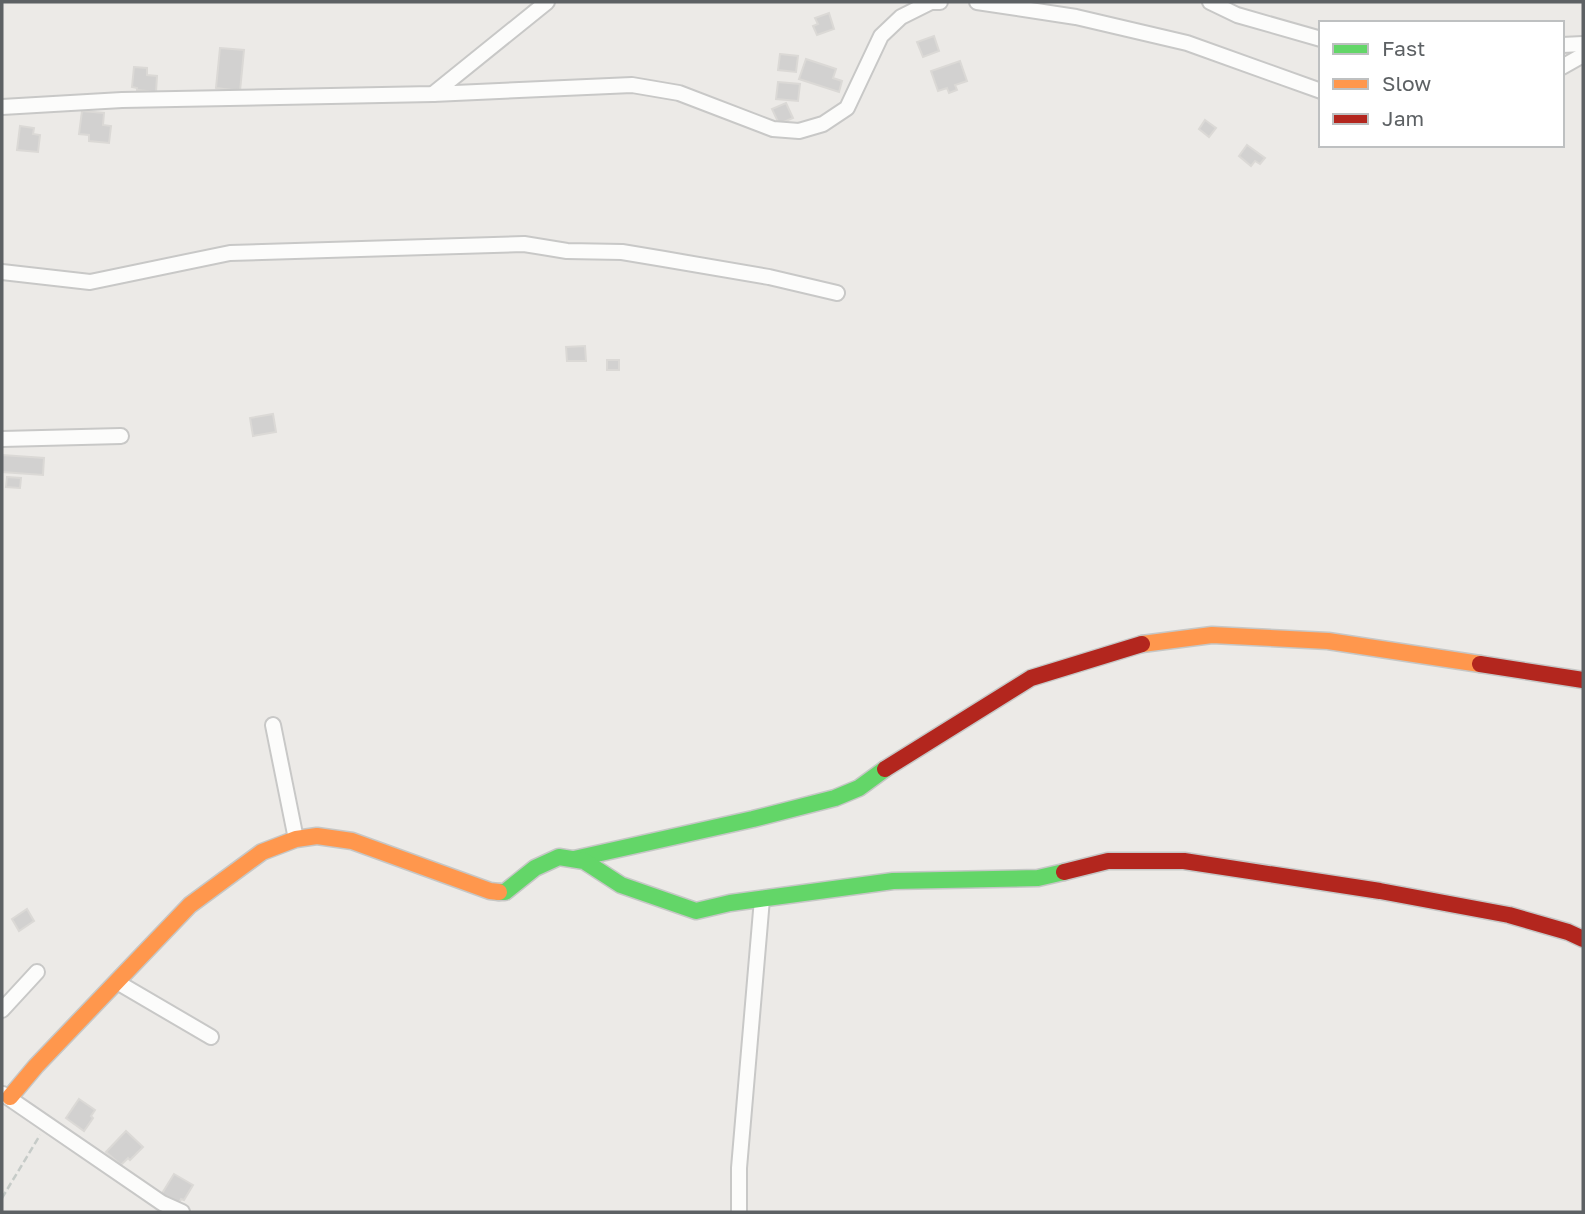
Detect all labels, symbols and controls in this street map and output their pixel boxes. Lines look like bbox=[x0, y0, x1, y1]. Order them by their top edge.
legend bbox=[1319, 21, 1564, 147]
text: Fast bbox=[1382, 35, 1425, 61]
text: Slow bbox=[1382, 70, 1431, 96]
text: Jam bbox=[1382, 105, 1424, 131]

